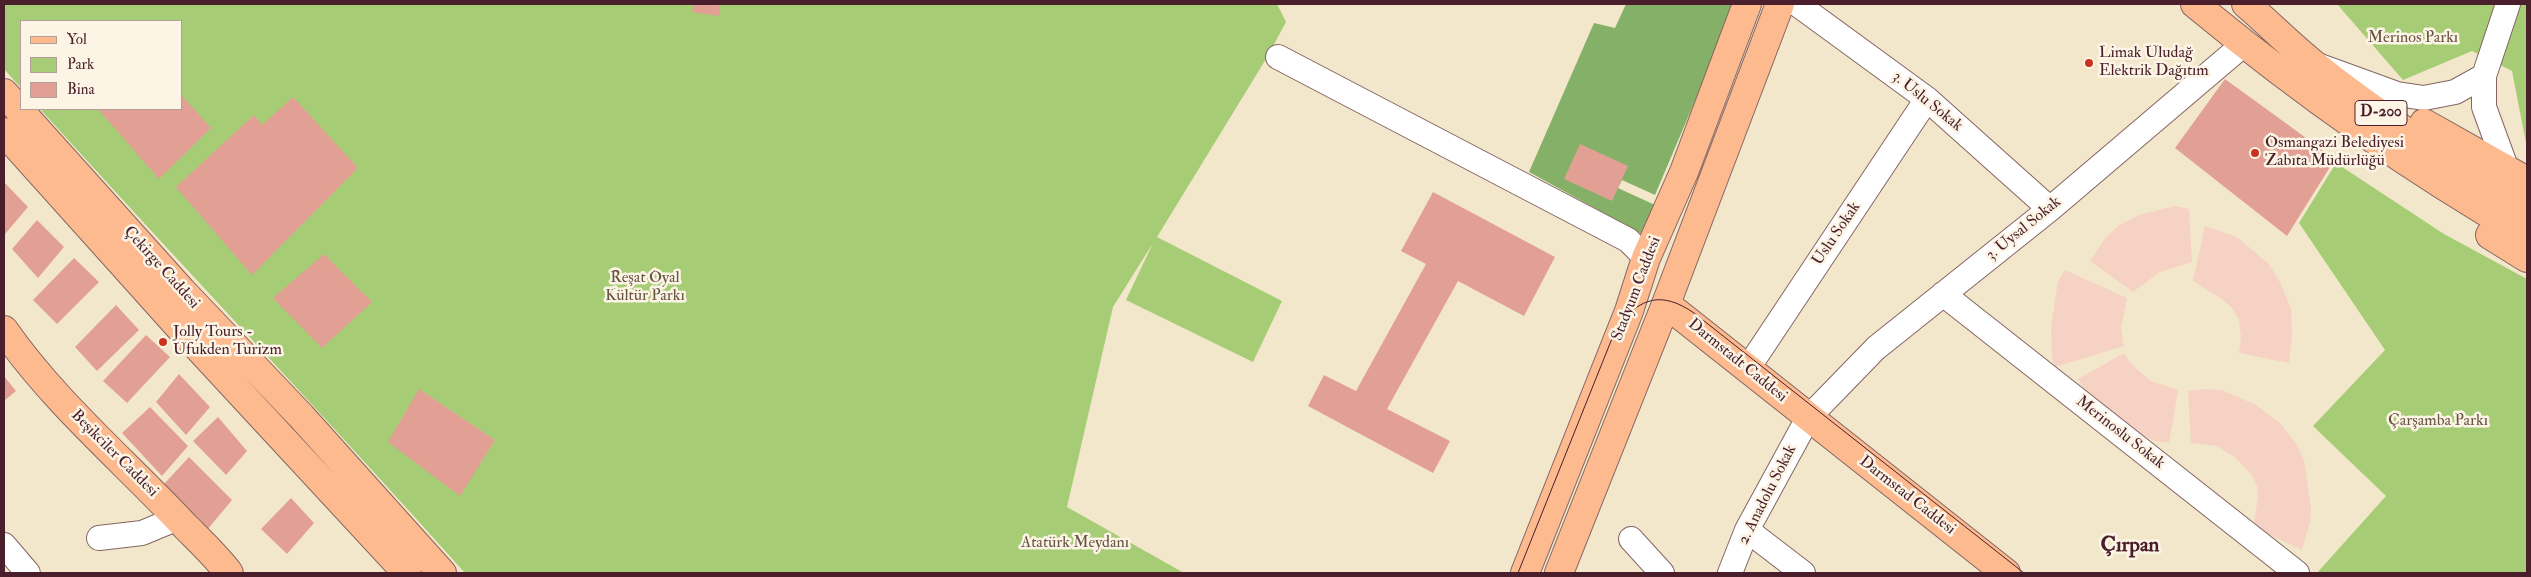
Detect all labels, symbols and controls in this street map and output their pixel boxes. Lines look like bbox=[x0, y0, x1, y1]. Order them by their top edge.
legend bbox=[20, 20, 182, 110]
park label: Merinos Parkı bbox=[2368, 29, 2458, 49]
text: Yol bbox=[67, 30, 87, 49]
place label: Limak Uludağ Elektrik Dağıtım bbox=[2099, 44, 2209, 82]
text: Park bbox=[67, 55, 94, 74]
marker: Limak Uludağ Elektrik Dağıtım bbox=[2083, 57, 2095, 69]
street label: 3. Uslu Sokak bbox=[1888, 68, 1966, 136]
text: Bina bbox=[67, 80, 95, 99]
road number: D-200 bbox=[2355, 100, 2407, 126]
place label: Osmangazi Belediyesi Zabıta Müdürlüğü bbox=[2265, 134, 2404, 172]
marker: Osmangazi Belediyesi Zabıta Müdürlüğü bbox=[2249, 147, 2261, 159]
street label: 3. Uysal Sokak bbox=[1983, 193, 2065, 265]
street label: Uslu Sokak bbox=[1809, 199, 1865, 269]
street label: Çekirge Caddesi bbox=[119, 223, 203, 313]
street label: Stadyum Caddesi bbox=[1608, 234, 1666, 344]
park label: Reşat Oyal Kültür Parkı bbox=[605, 269, 685, 307]
street label: Darmstadt Caddesi bbox=[1684, 315, 1790, 407]
place label: Jolly Tours - Ufukden Turizm bbox=[173, 323, 282, 361]
marker: Jolly Tours - Ufukden Turizm bbox=[157, 336, 169, 348]
street label: Merinoslu Sokak bbox=[2072, 392, 2168, 474]
street label: Beşikciler Caddesi bbox=[66, 406, 162, 502]
park label: Çarşamba Parkı bbox=[2388, 412, 2488, 432]
street label: 2. Anadolu Sokak bbox=[1735, 442, 1801, 548]
street label: Darmstad Caddesi bbox=[1855, 452, 1959, 540]
district label: Çırpan bbox=[2101, 533, 2159, 559]
park label: Atatürk Meydanı bbox=[1021, 534, 1129, 554]

